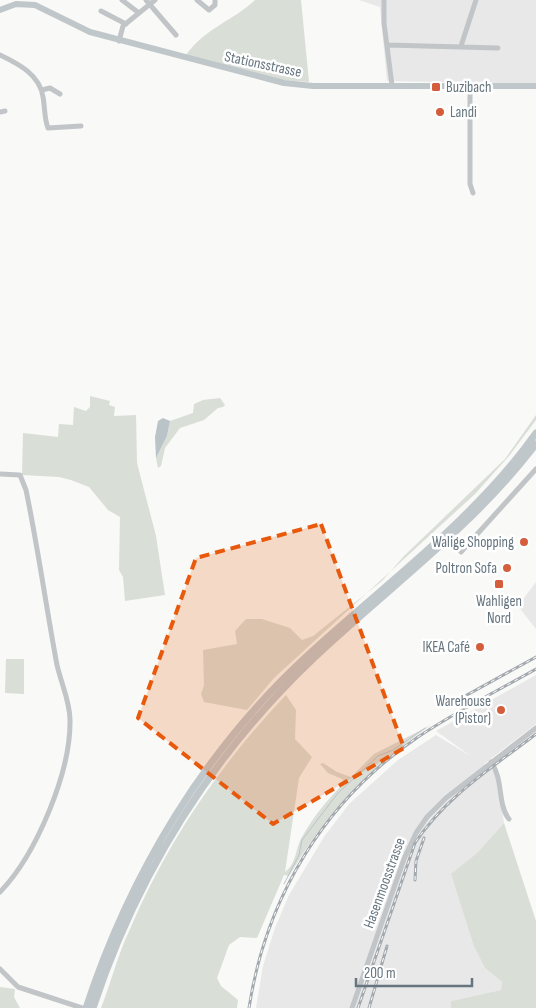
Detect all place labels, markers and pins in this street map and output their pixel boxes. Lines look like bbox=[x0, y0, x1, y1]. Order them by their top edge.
place label: Buzibach bbox=[446, 78, 492, 97]
marker: Buzibach bbox=[430, 81, 442, 93]
place label: Landi bbox=[450, 103, 477, 122]
marker: Landi bbox=[434, 106, 446, 118]
place label: Walige Shopping bbox=[432, 533, 514, 552]
marker: Walige Shopping bbox=[518, 536, 530, 548]
place label: Poltron Sofa bbox=[435, 559, 497, 578]
marker: Poltron Sofa bbox=[501, 562, 513, 574]
marker: Wahligen Nord bbox=[493, 578, 505, 590]
place label: Wahligen Nord bbox=[476, 592, 522, 628]
place label: IKEA Café bbox=[423, 638, 470, 657]
marker: IKEA Café bbox=[474, 641, 486, 653]
place label: Warehouse (Pistor) bbox=[435, 692, 491, 728]
marker: Warehouse (Pistor) bbox=[495, 704, 507, 716]

